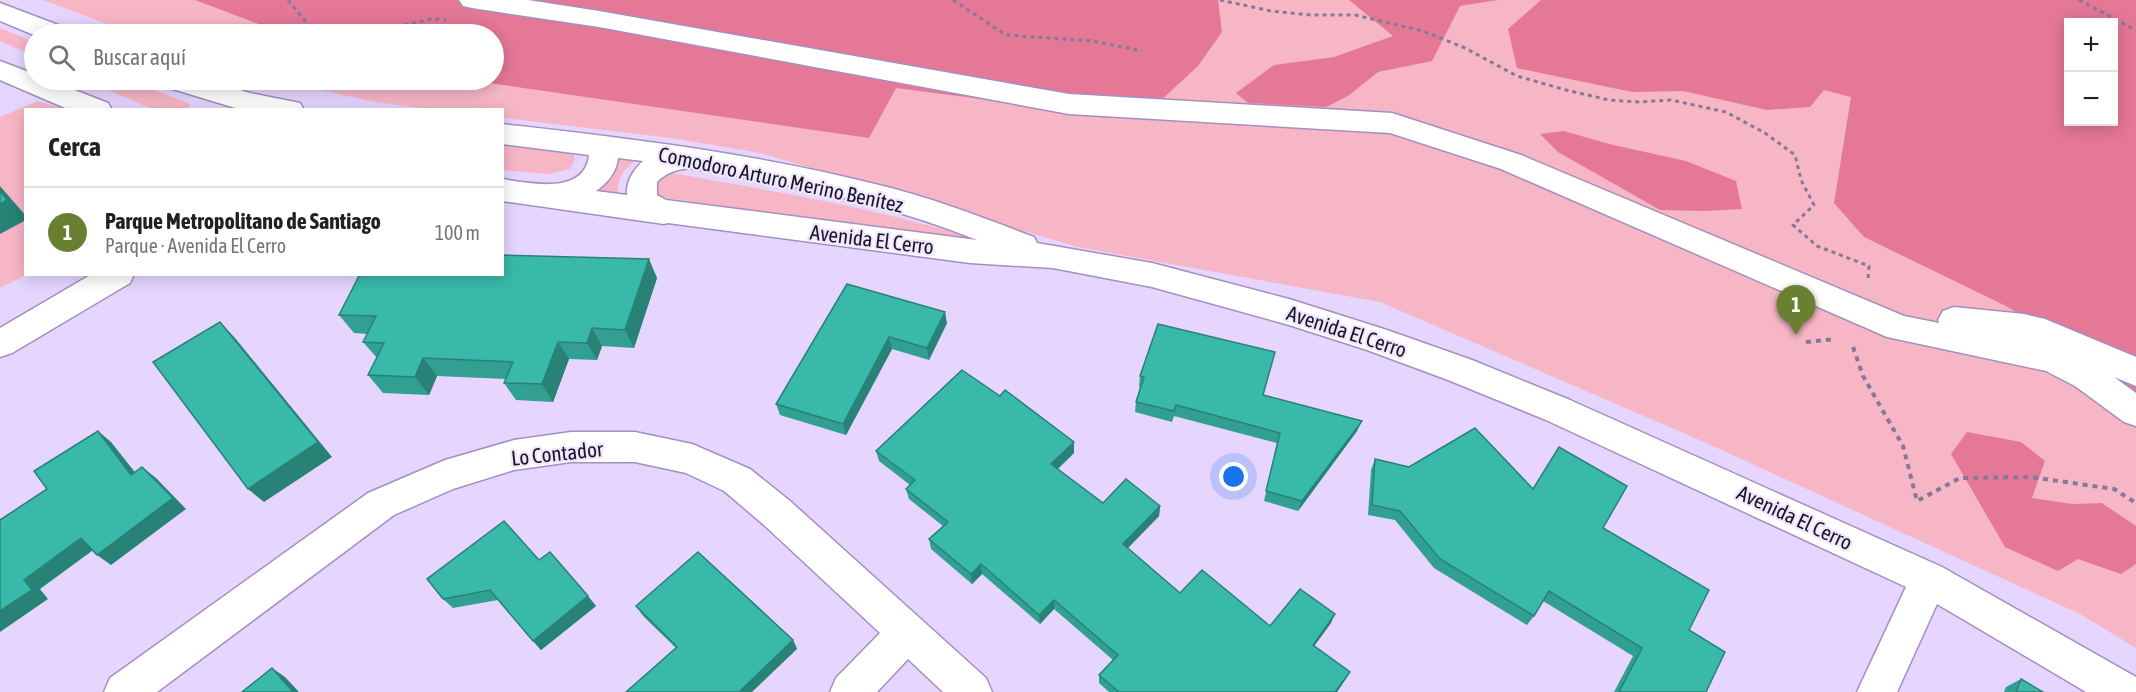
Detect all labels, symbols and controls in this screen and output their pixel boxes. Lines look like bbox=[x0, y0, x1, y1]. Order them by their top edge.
map controls bbox=[2064, 18, 2118, 126]
button: + bbox=[2064, 18, 2118, 72]
search box bbox=[24, 24, 504, 90]
icon: search bbox=[45, 41, 78, 74]
text: Buscar aquí bbox=[93, 44, 186, 70]
button: − bbox=[2064, 72, 2118, 126]
text: Cerca bbox=[48, 132, 101, 162]
street label: Comodoro Arturo Merino Benítez bbox=[656, 141, 906, 217]
text: Parque Metropolitano de Santiago bbox=[105, 208, 381, 234]
street label: Avenida El Cerro bbox=[809, 220, 935, 258]
text: 1 bbox=[63, 221, 72, 244]
text: 100 m bbox=[435, 221, 480, 244]
text: Parque · Avenida El Cerro bbox=[105, 234, 286, 257]
pin: 1 bbox=[1776, 286, 1816, 335]
street label: Avenida El Cerro bbox=[1284, 300, 1410, 362]
street label: Lo Contador bbox=[510, 436, 605, 470]
your location bbox=[1219, 462, 1248, 491]
street label: Avenida El Cerro bbox=[1734, 480, 1856, 554]

